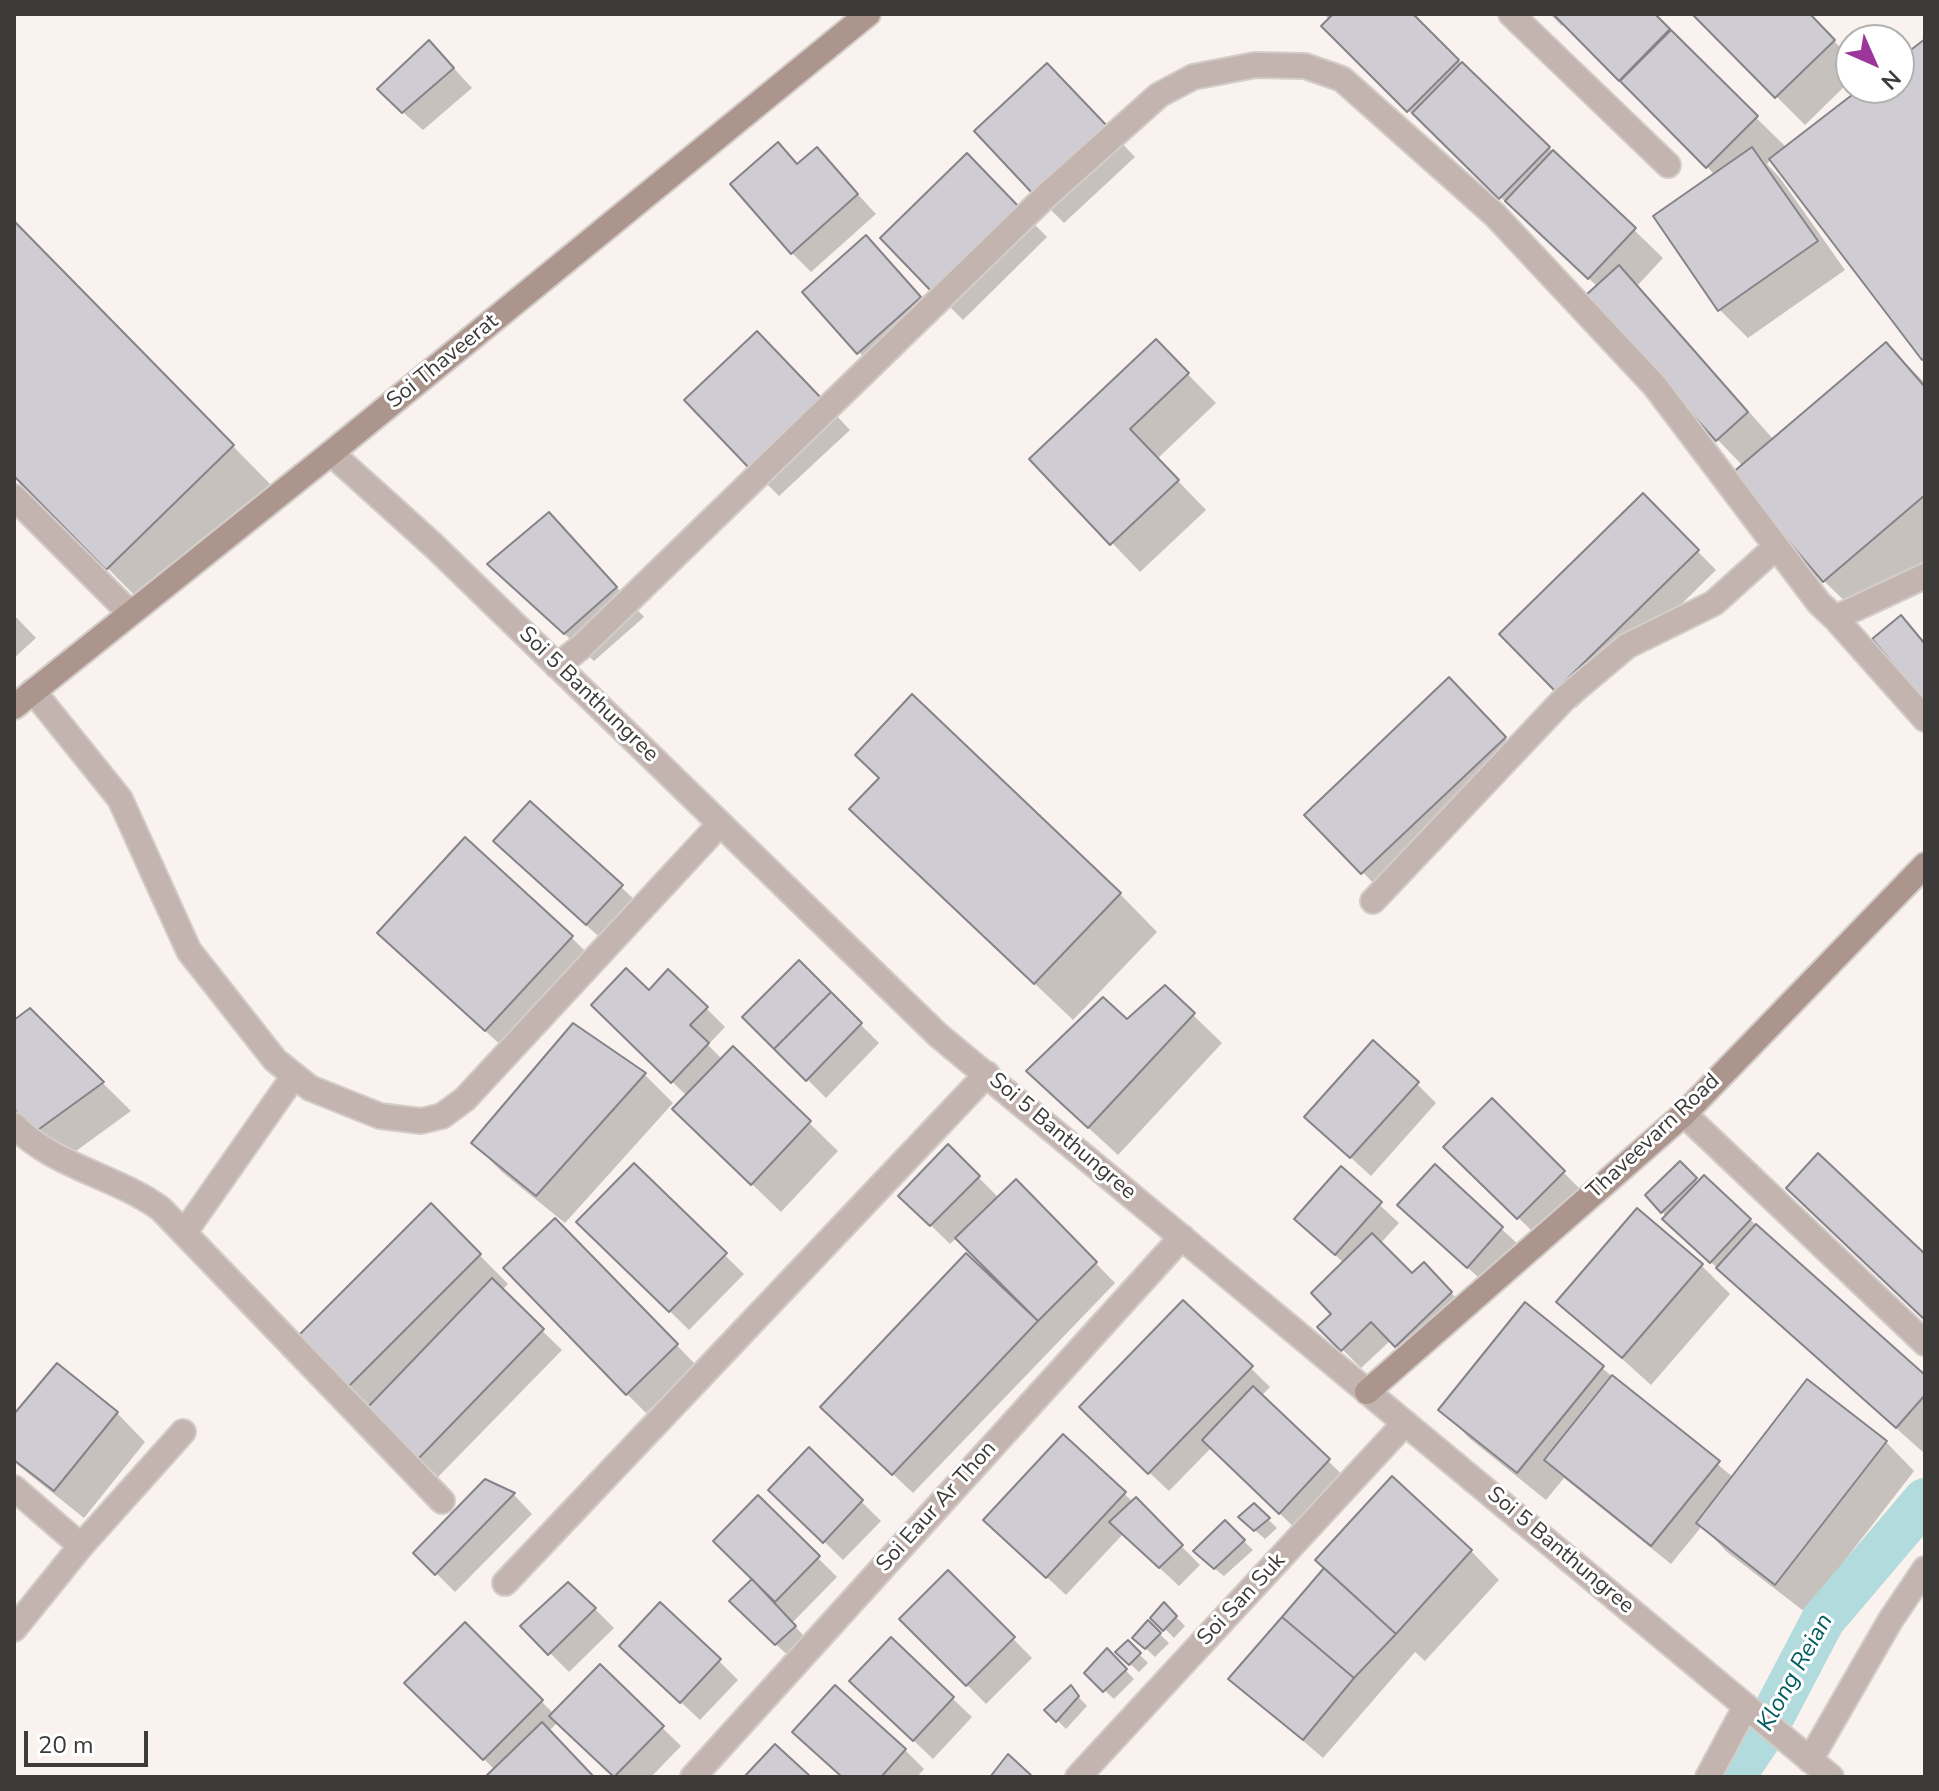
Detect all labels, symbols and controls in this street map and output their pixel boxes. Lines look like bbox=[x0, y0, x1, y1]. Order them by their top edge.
north arrow bbox=[1835, 24, 1915, 104]
text: N bbox=[1874, 63, 1907, 96]
street label: Soi Thaveerat bbox=[382, 309, 504, 415]
street label: Soi 5 Banthungree bbox=[513, 622, 663, 768]
street label: Soi 5 Banthungree bbox=[983, 1068, 1141, 1206]
street label: Thaveevarn Road bbox=[1582, 1069, 1726, 1205]
street label: Soi Eaur Ar Thon bbox=[871, 1436, 1003, 1578]
street label: Soi 5 Banthungree bbox=[1481, 1482, 1639, 1620]
street label: Soi San Suk bbox=[1193, 1548, 1291, 1652]
water label: Klong Reian bbox=[1752, 1609, 1840, 1737]
scale bar bbox=[28, 1715, 152, 1765]
text: 20 m bbox=[38, 1729, 94, 1761]

